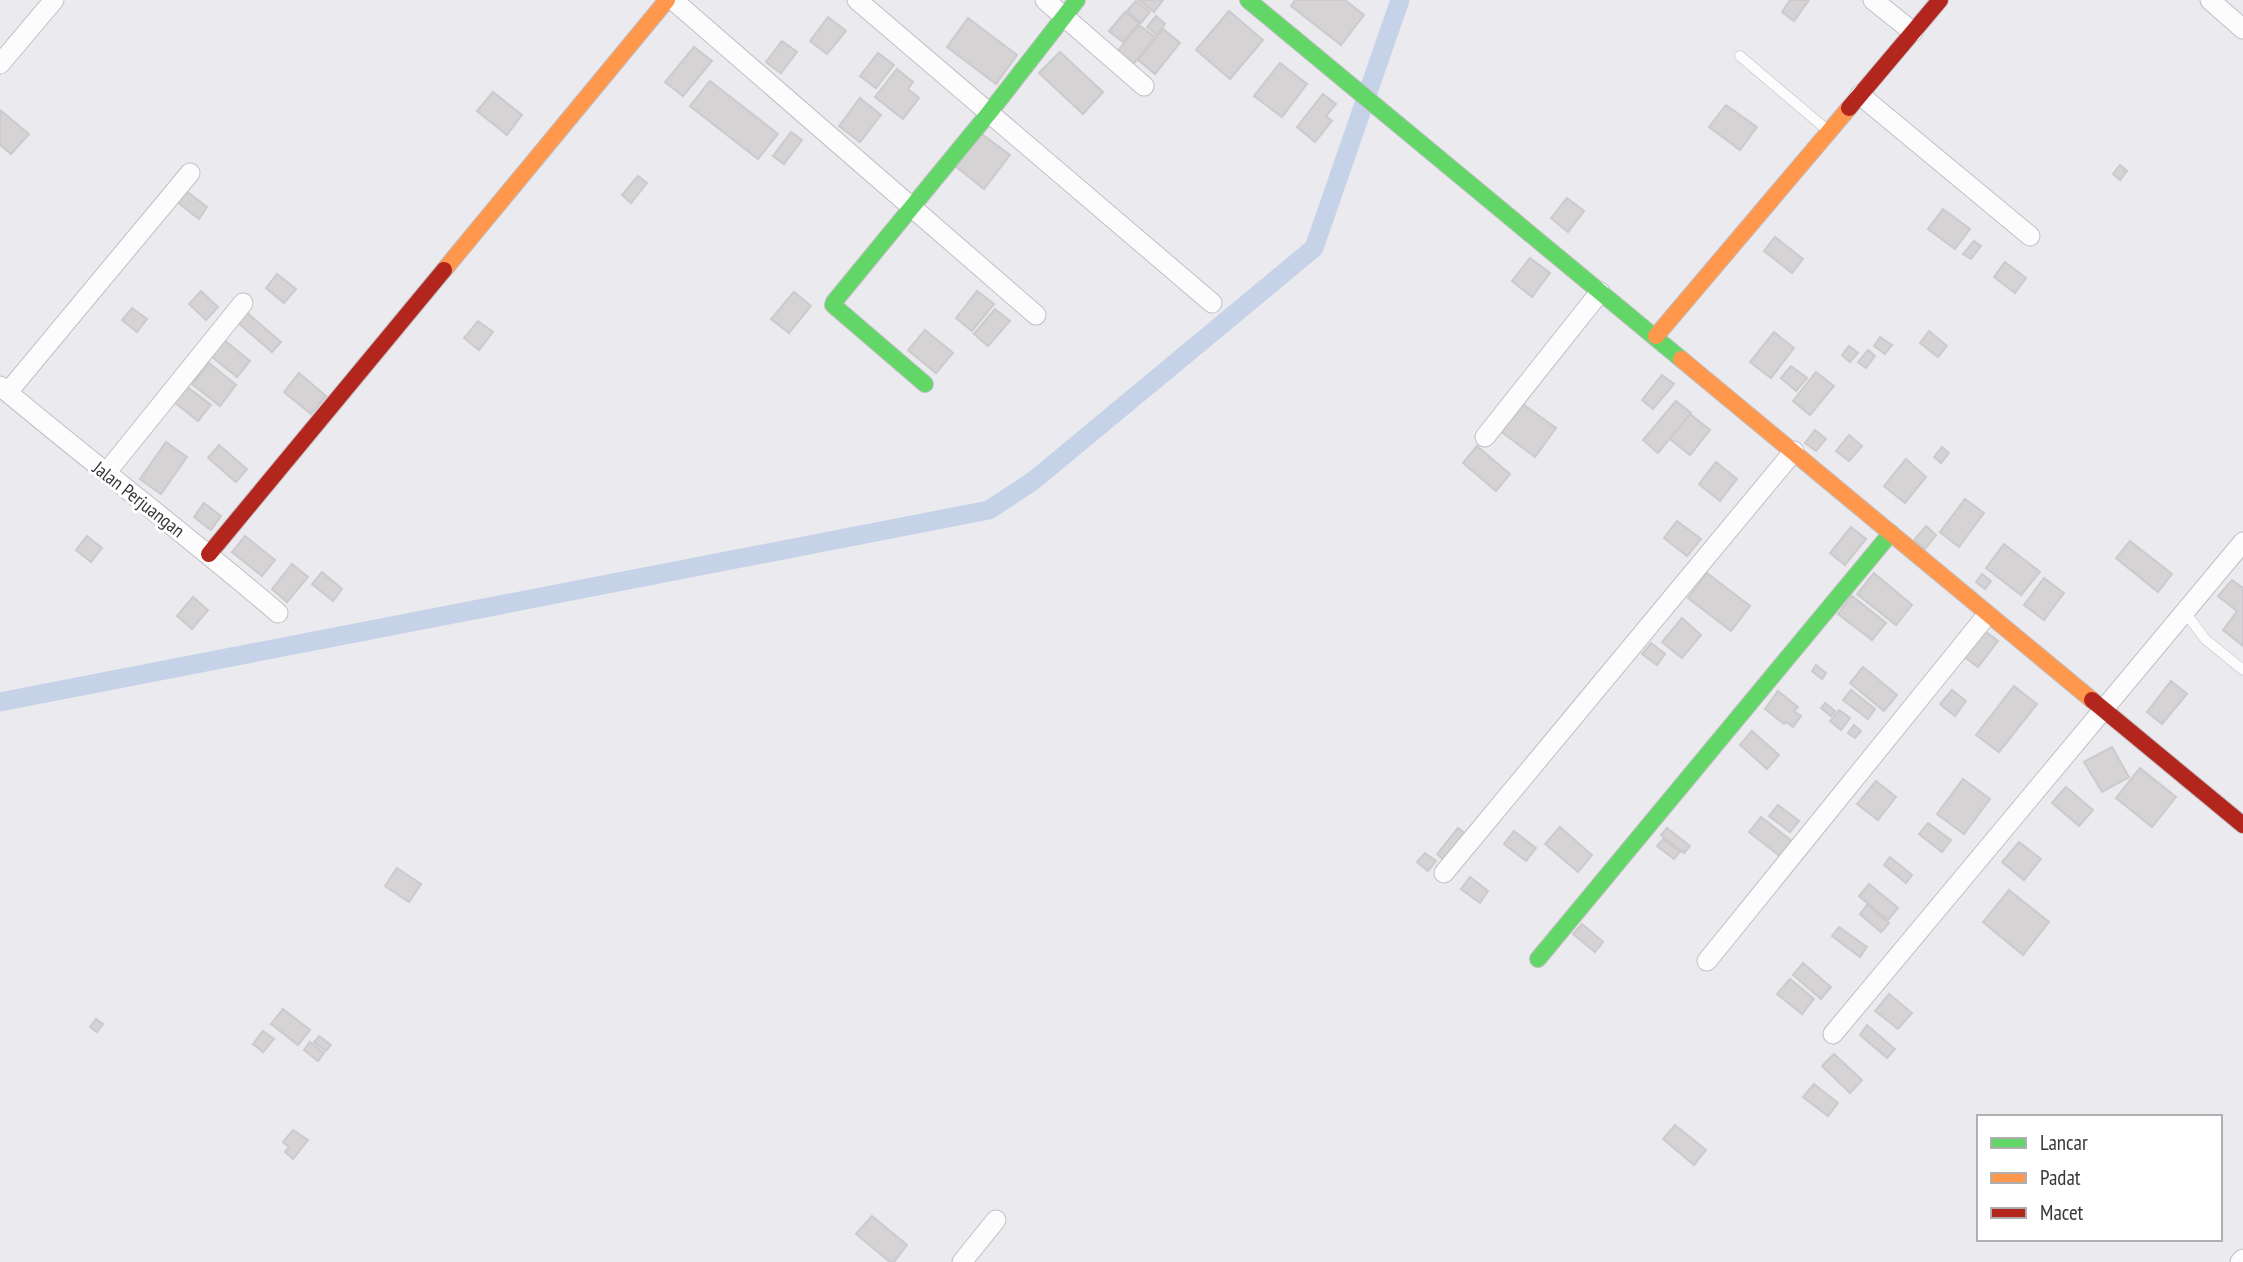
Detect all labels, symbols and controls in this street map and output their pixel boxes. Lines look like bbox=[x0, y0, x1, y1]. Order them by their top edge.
street label: Jalan Perjuangan bbox=[87, 455, 190, 542]
legend bbox=[1977, 1115, 2222, 1241]
text: Lancar bbox=[2040, 1129, 2088, 1156]
text: Padat bbox=[2040, 1164, 2081, 1191]
text: Macet bbox=[2040, 1199, 2084, 1226]

